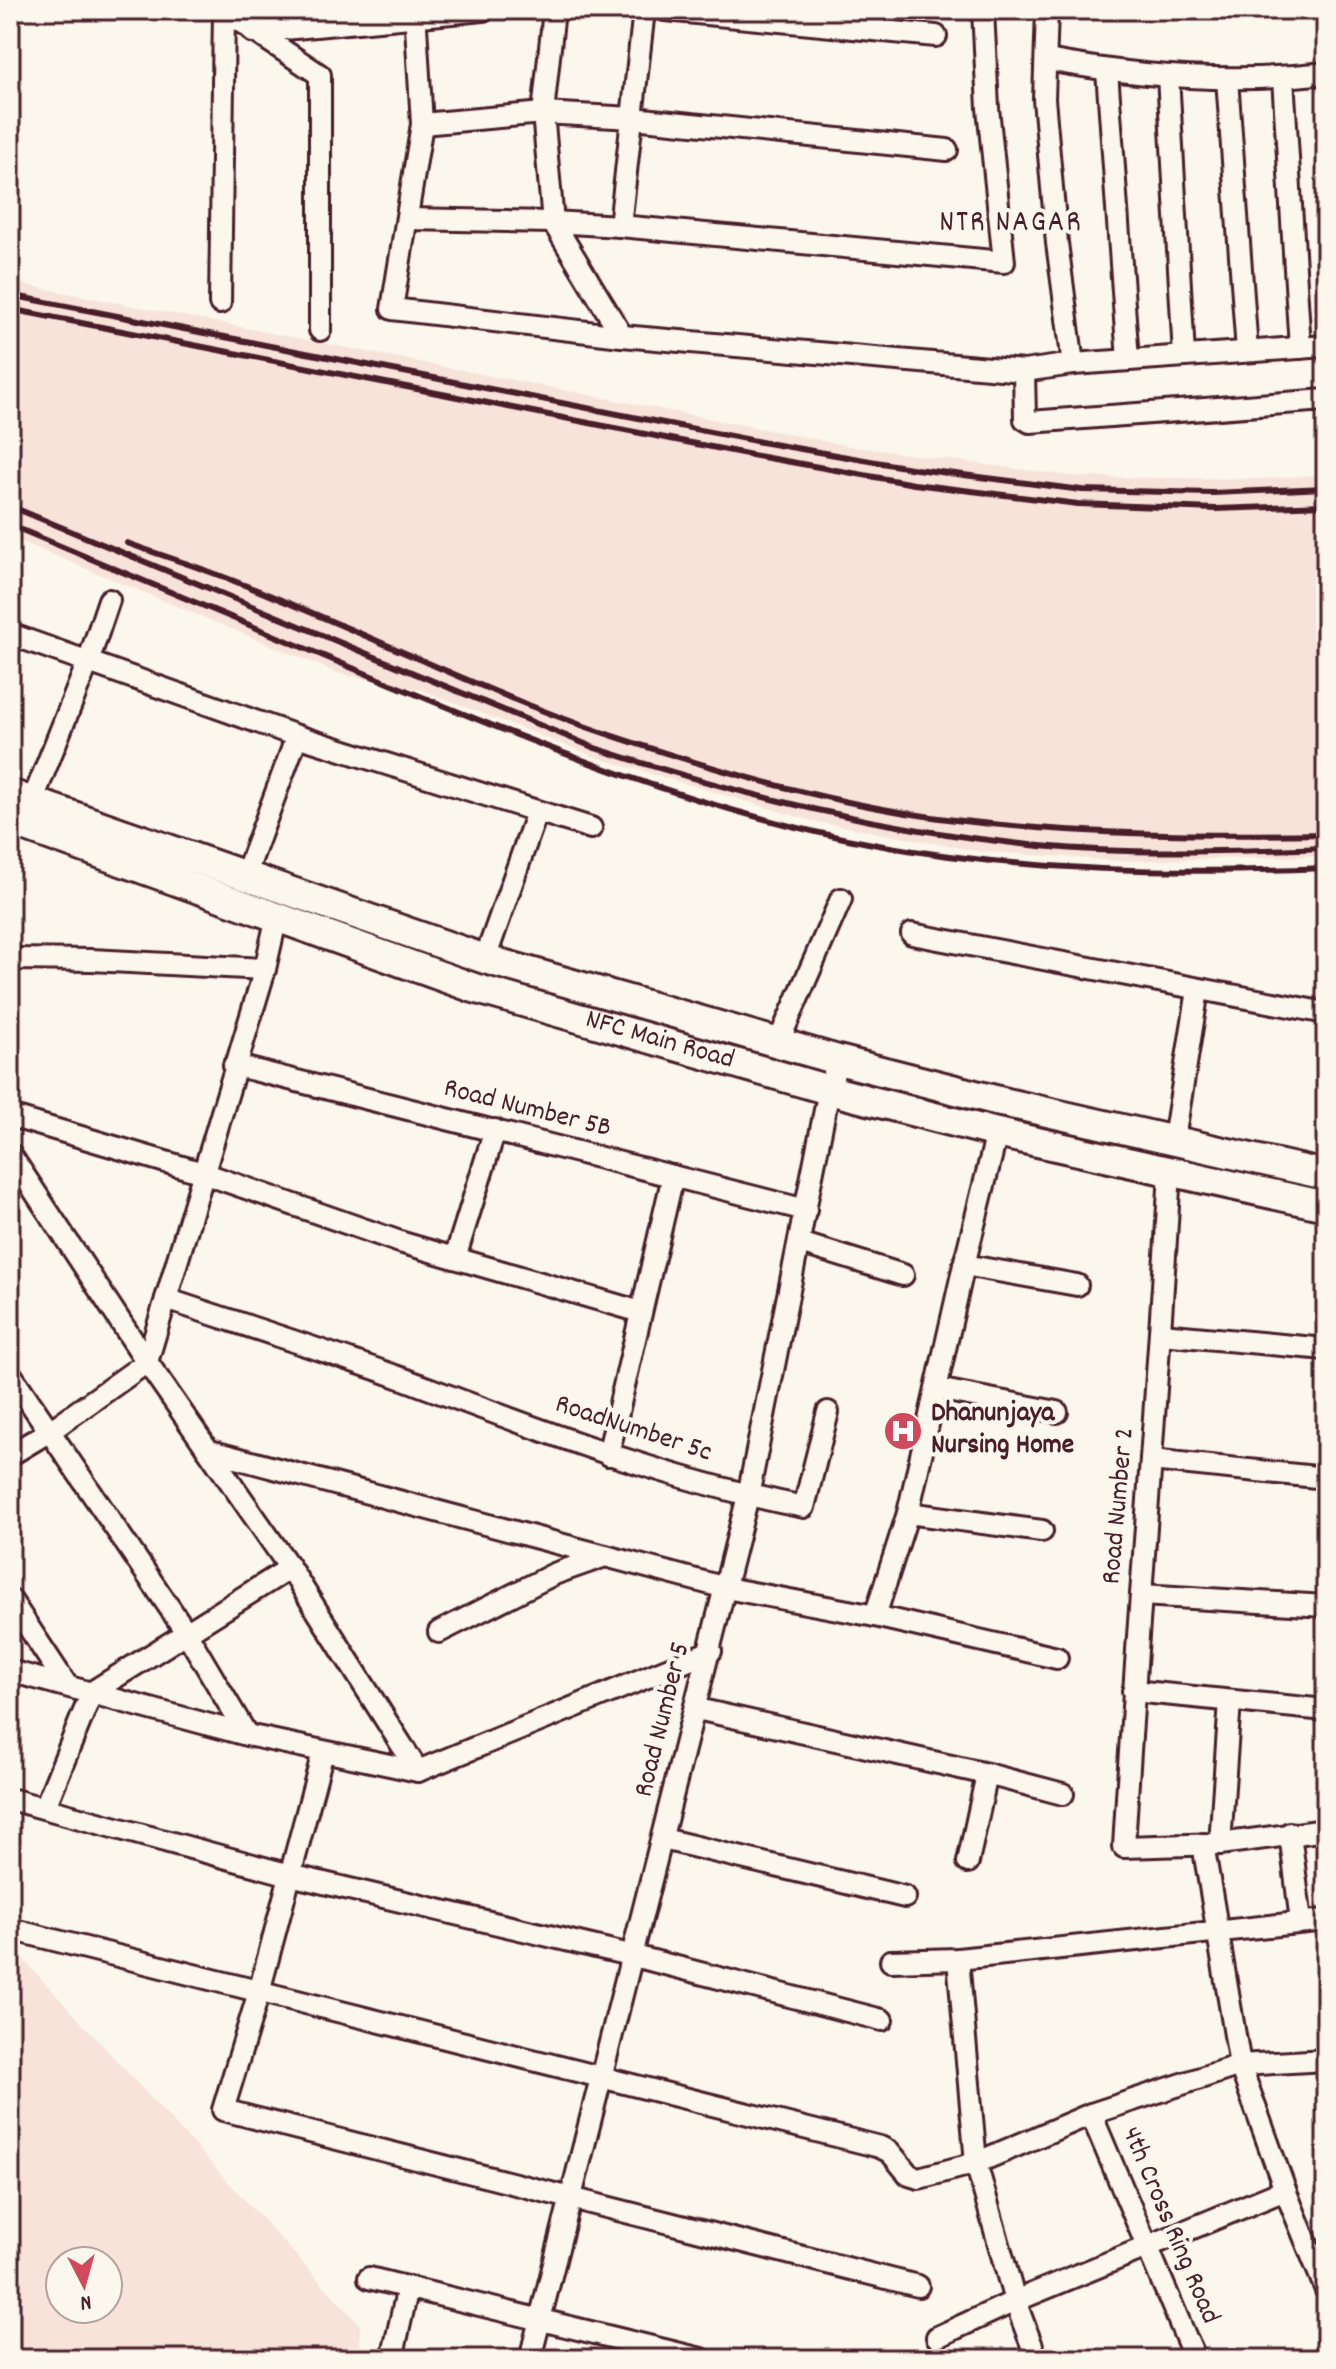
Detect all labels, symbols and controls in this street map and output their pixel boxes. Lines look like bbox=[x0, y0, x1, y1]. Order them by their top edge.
district label: NTR NAGAR bbox=[939, 203, 1083, 246]
street label: NFC Main Road bbox=[580, 1001, 738, 1082]
street label: Road Number 5B bbox=[439, 1070, 615, 1150]
street label: RoadNumber 5c bbox=[549, 1386, 717, 1474]
place label: Dhanunjaya Nursing Home bbox=[931, 1395, 1074, 1467]
hospital icon: Dhanunjaya Nursing Home bbox=[882, 1410, 924, 1452]
street label: Road Number 2 bbox=[1093, 1426, 1147, 1586]
street label: Road Number 5 bbox=[625, 1638, 703, 1802]
street label: 4th Cross Ring Road bbox=[1109, 2121, 1229, 2331]
north arrow bbox=[44, 2245, 124, 2325]
text: N bbox=[79, 2285, 93, 2317]

